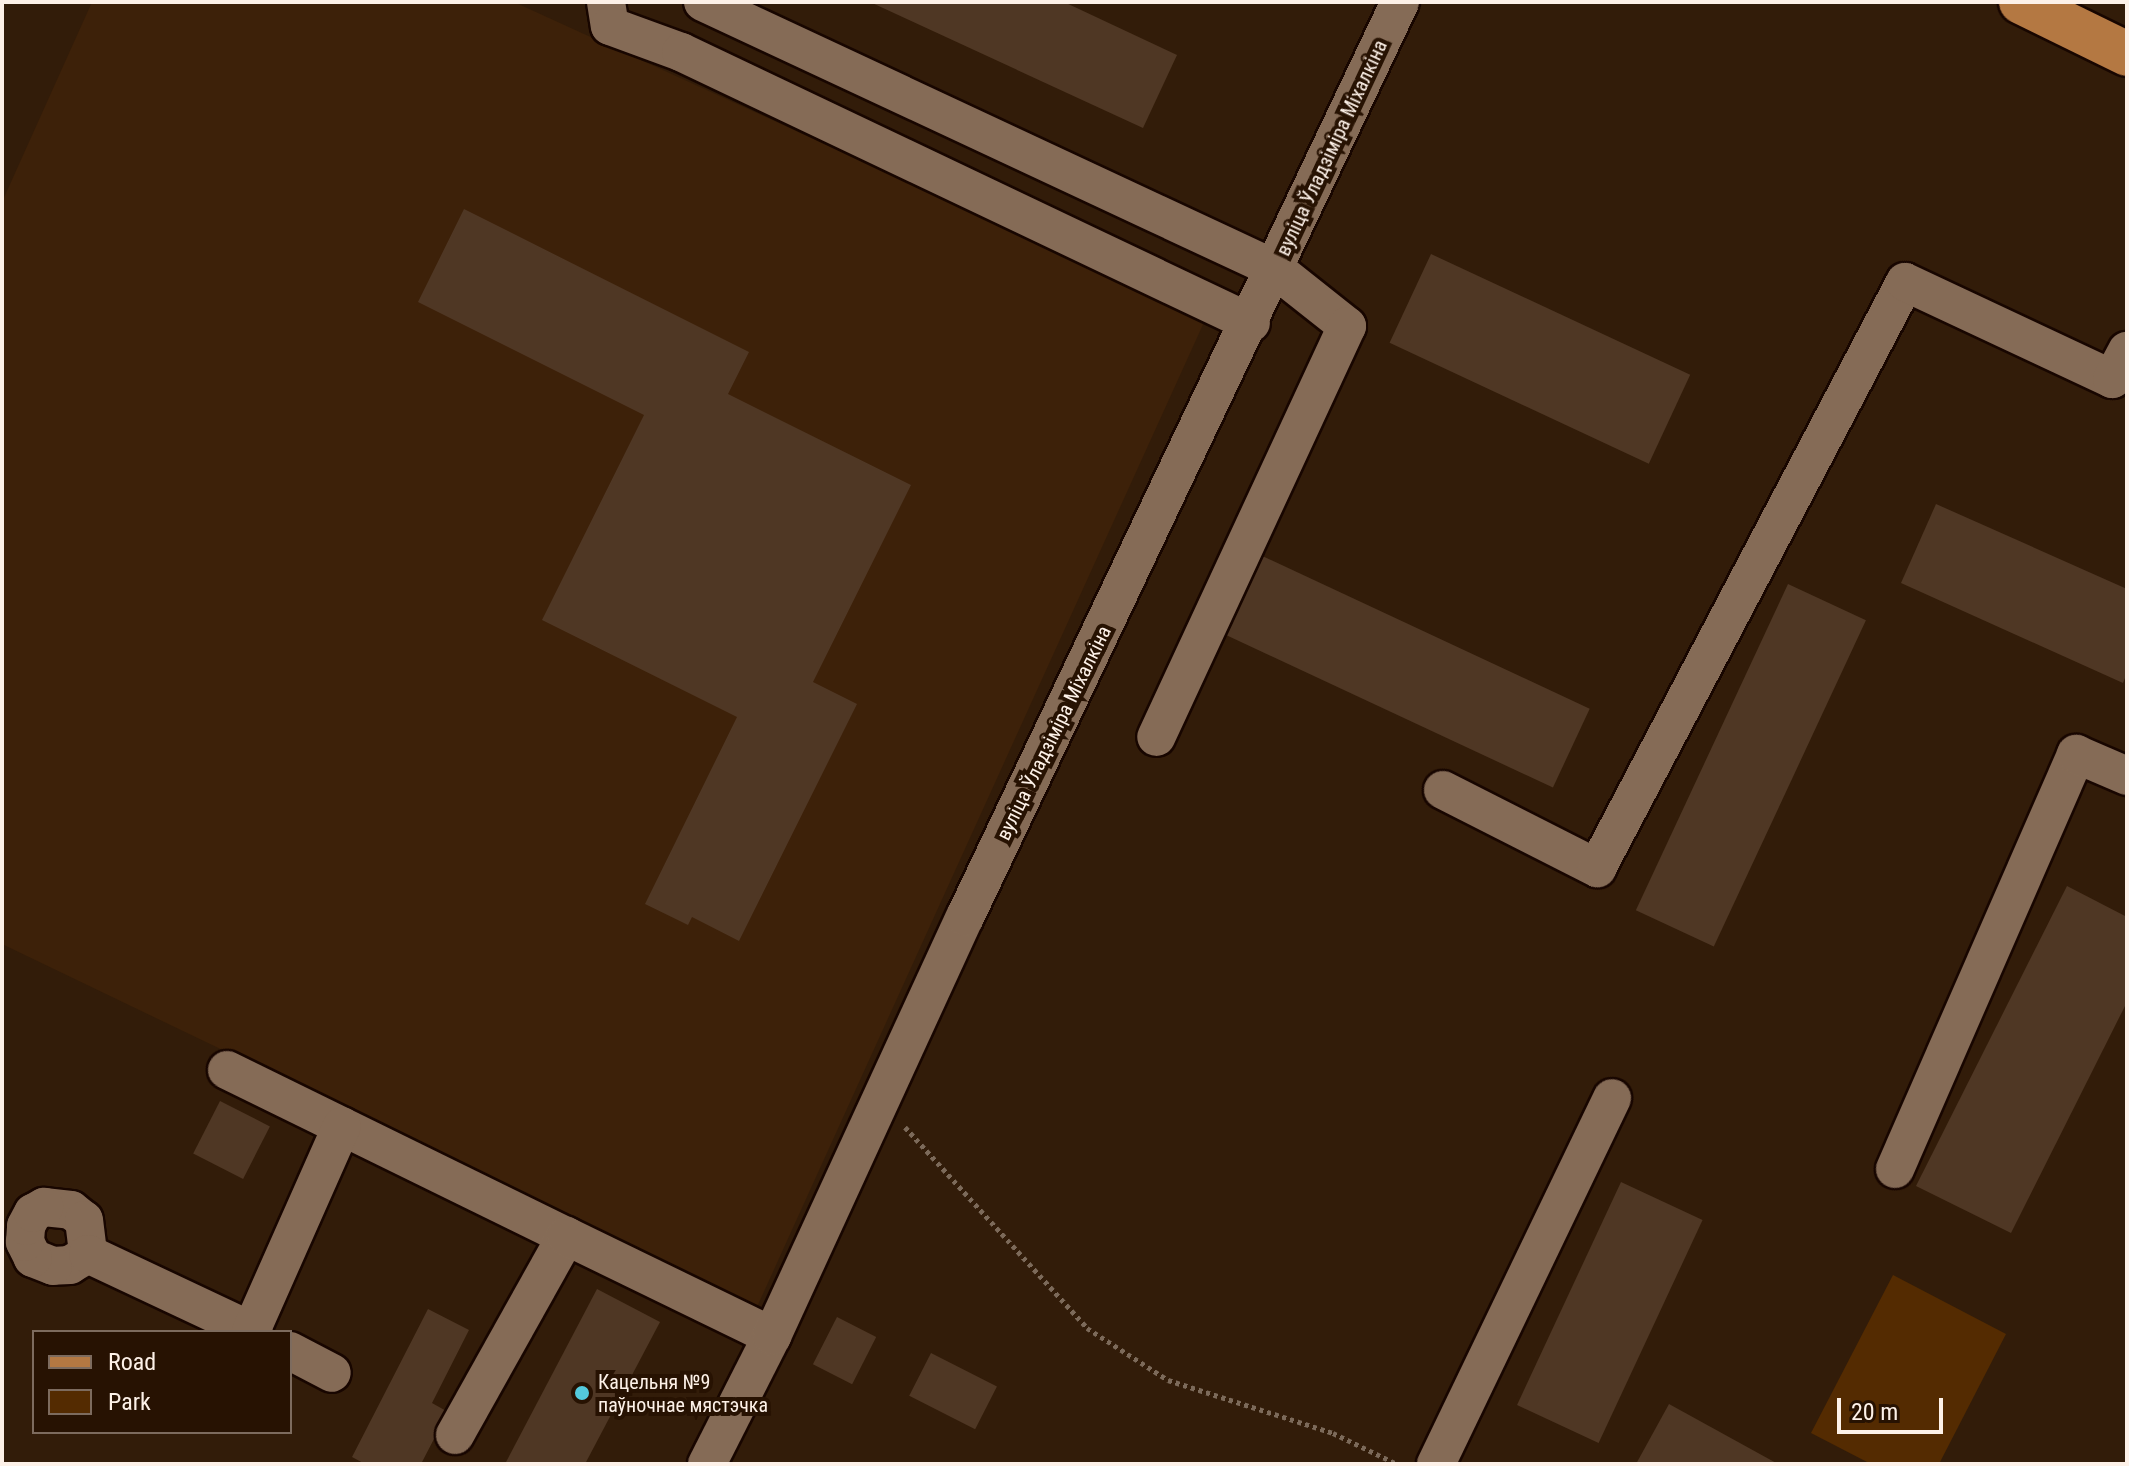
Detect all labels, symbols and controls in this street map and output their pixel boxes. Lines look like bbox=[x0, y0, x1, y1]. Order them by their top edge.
street label: вуліца Ўладзіміра Міхалкіна bbox=[1271, 36, 1393, 260]
street label: вуліца Ўладзіміра Міхалкіна bbox=[992, 622, 1116, 844]
legend bbox=[32, 1330, 292, 1434]
text: Road bbox=[108, 1348, 156, 1376]
place label: Кацельня №9 паўночнае мястэчка bbox=[598, 1370, 768, 1417]
scale bar bbox=[1841, 1382, 1947, 1432]
marker: Кацельня №9 паўночнае мястэчка bbox=[573, 1384, 591, 1402]
text: Park bbox=[108, 1388, 151, 1416]
text: 20 m bbox=[1851, 1398, 1898, 1426]

